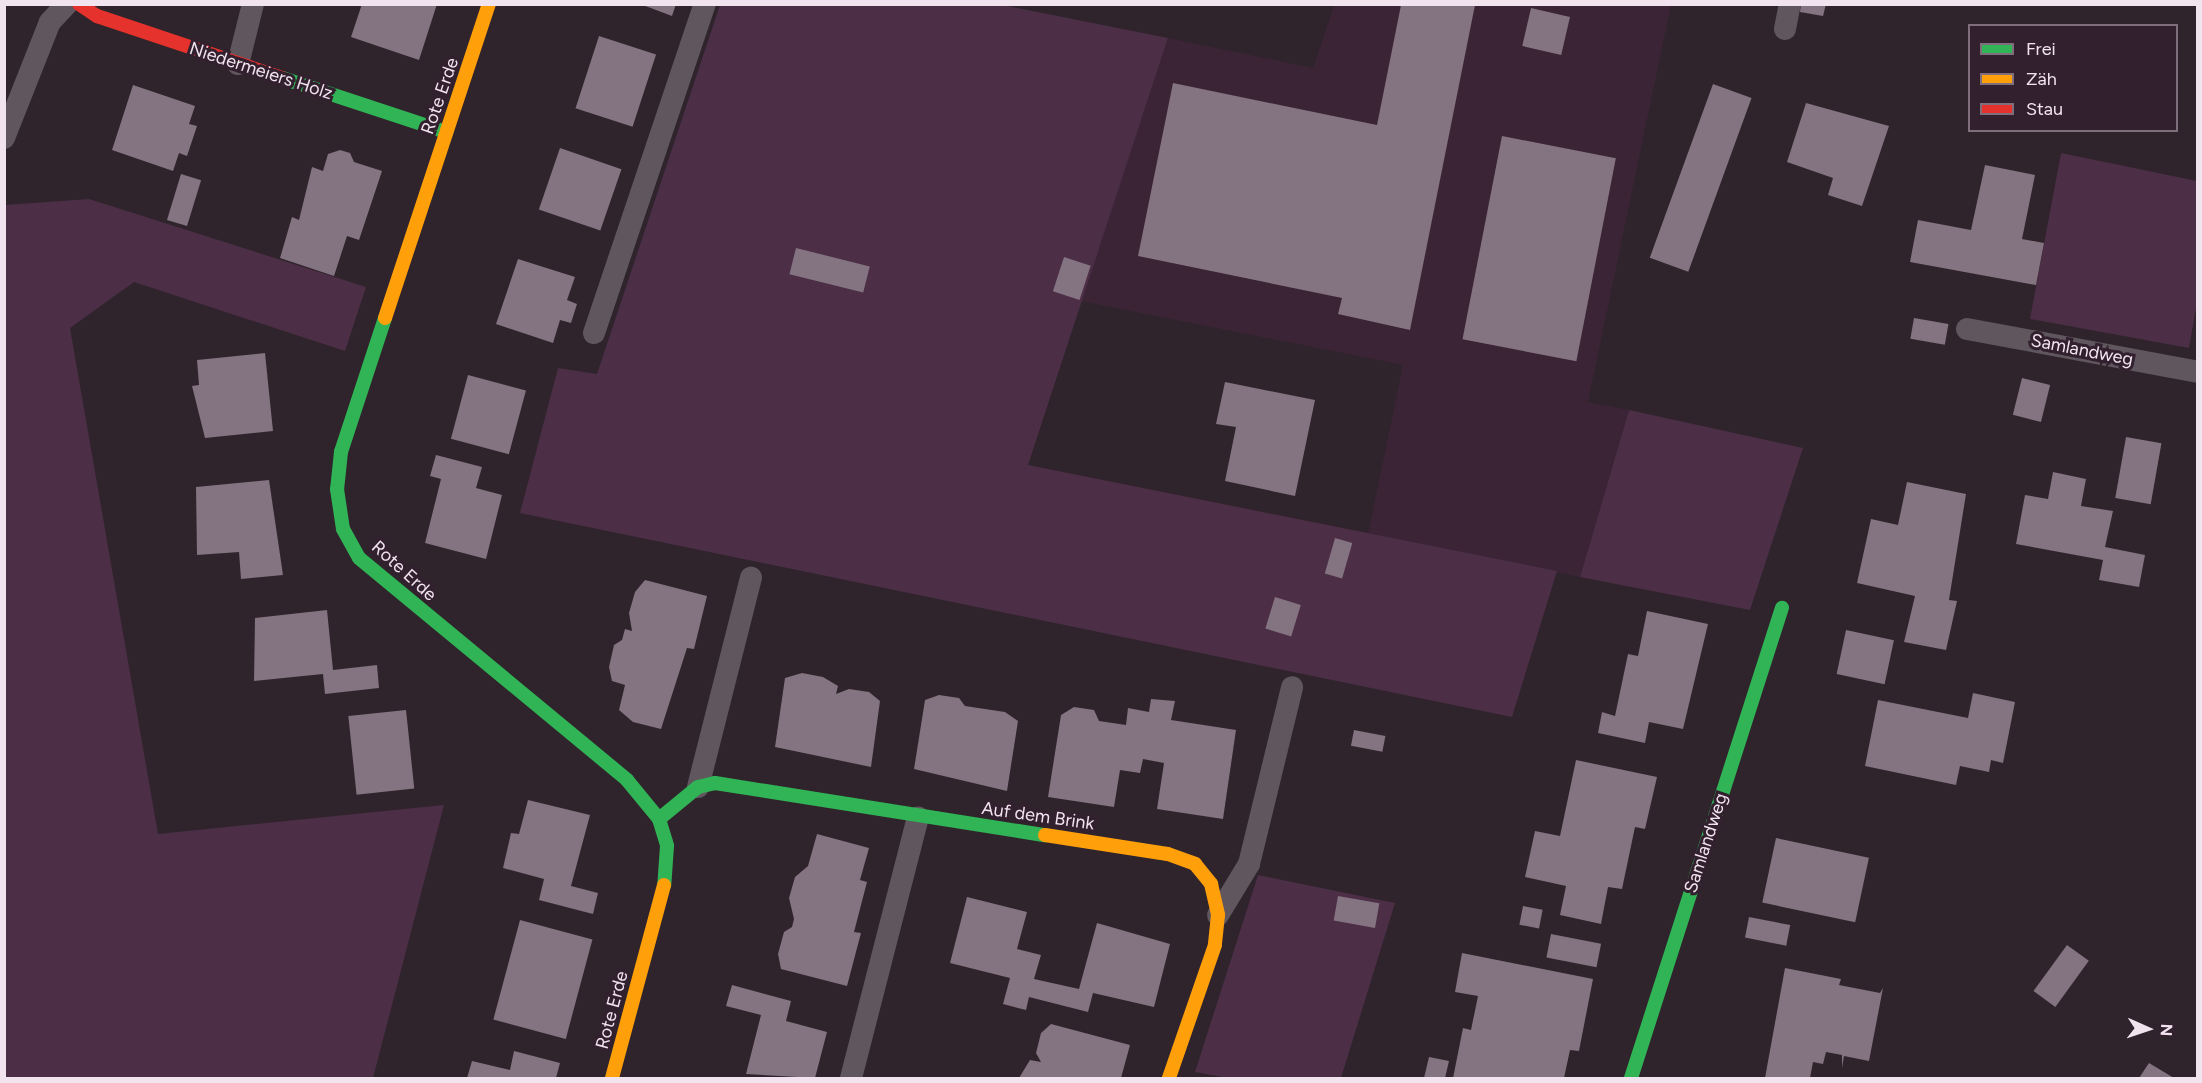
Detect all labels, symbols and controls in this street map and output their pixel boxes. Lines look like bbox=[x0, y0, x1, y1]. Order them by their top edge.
legend bbox=[1968, 24, 2178, 132]
street label: Niedermeiers Holz bbox=[187, 38, 335, 104]
text: Frei bbox=[2026, 38, 2056, 60]
street label: Rote Erde bbox=[417, 55, 463, 137]
text: Zäh bbox=[2026, 68, 2057, 90]
text: Stau bbox=[2026, 98, 2063, 120]
street label: Samlandweg bbox=[2029, 330, 2135, 370]
street label: Rote Erde bbox=[367, 536, 441, 606]
street label: Samlandweg bbox=[1680, 790, 1732, 896]
street label: Auf dem Brink bbox=[980, 797, 1096, 835]
street label: Rote Erde bbox=[591, 969, 633, 1051]
north arrow bbox=[2118, 999, 2178, 1059]
text: N bbox=[2157, 1023, 2176, 1037]

